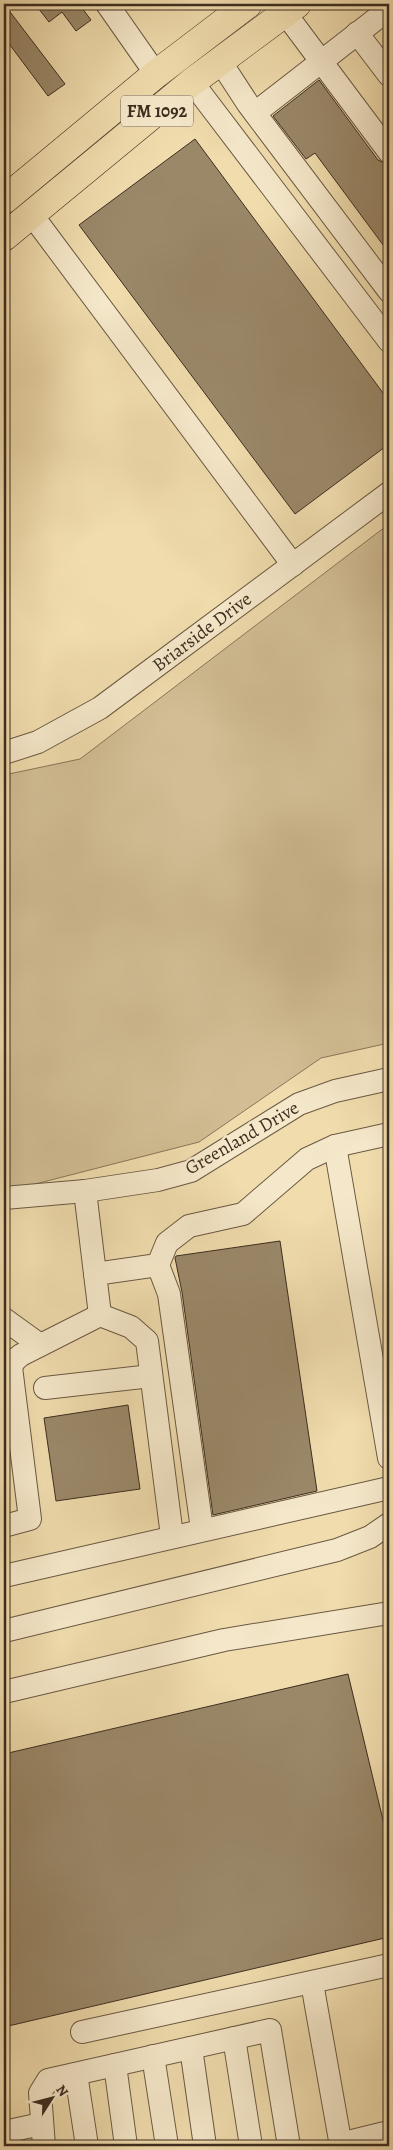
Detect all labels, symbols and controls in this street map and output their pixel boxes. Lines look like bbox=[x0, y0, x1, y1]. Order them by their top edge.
road number: FM 1092 bbox=[121, 95, 193, 126]
street label: Briarside Drive bbox=[147, 586, 257, 678]
street label: Greenland Drive bbox=[180, 1095, 304, 1181]
north arrow bbox=[28, 2072, 78, 2122]
text: N bbox=[51, 2081, 73, 2100]

